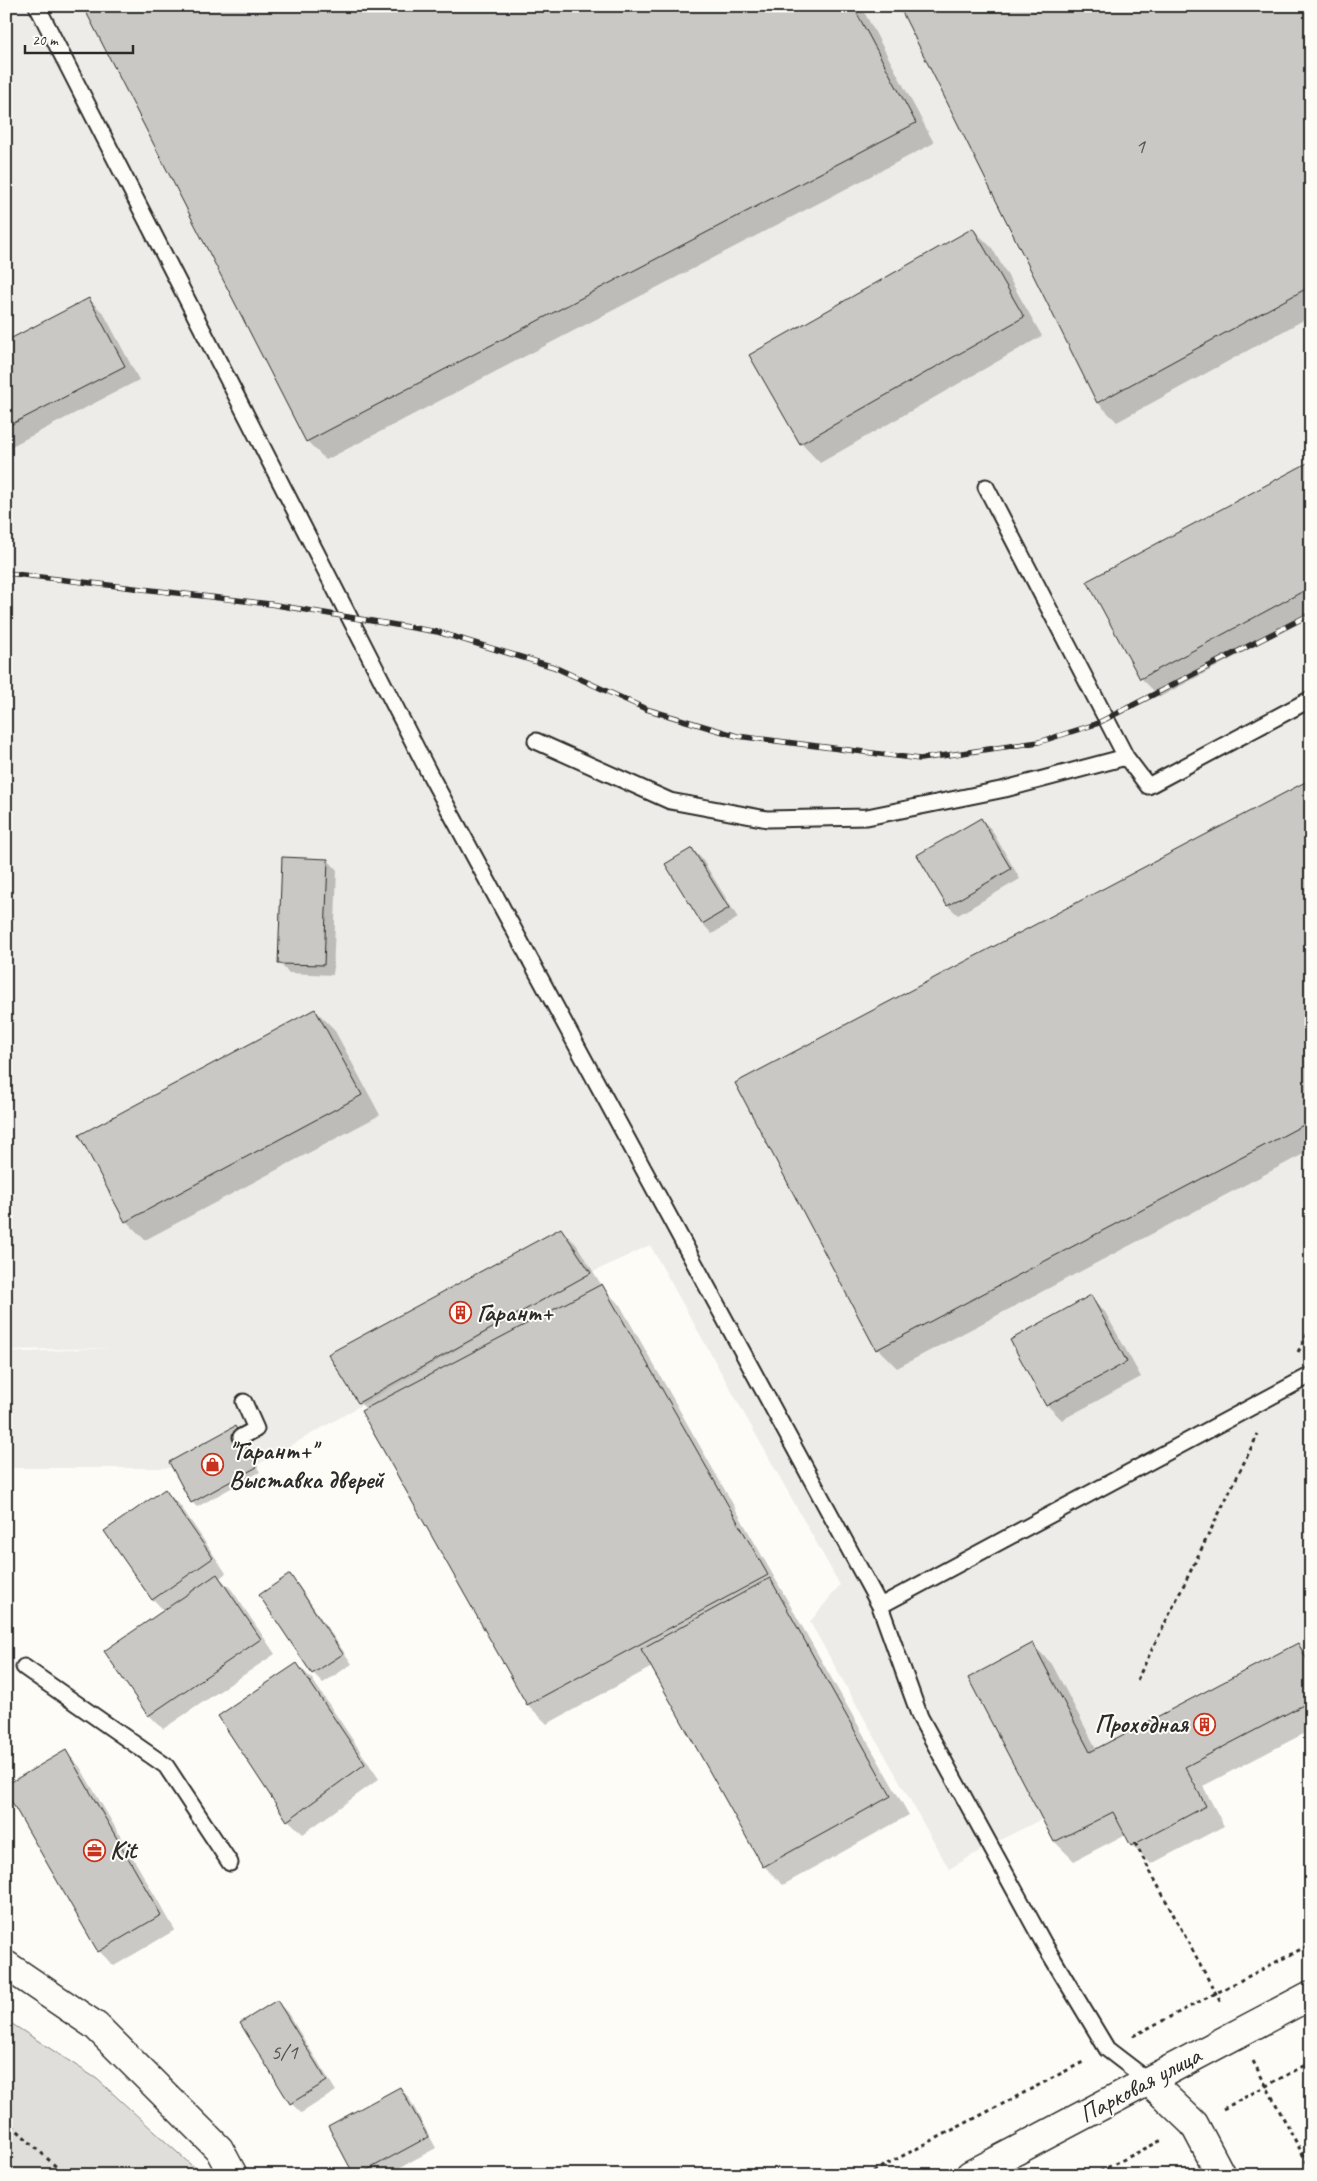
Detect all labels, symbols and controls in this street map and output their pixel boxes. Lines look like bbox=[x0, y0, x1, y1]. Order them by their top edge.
scale bar bbox=[25, 22, 132, 54]
text: 20 m bbox=[32, 31, 59, 50]
house number: 1 bbox=[1135, 132, 1146, 160]
place label: Гарант+ bbox=[477, 1297, 554, 1329]
building icon: Гарант+ bbox=[449, 1301, 473, 1325]
place label: "Гарант+" Выставка дверей bbox=[229, 1435, 386, 1496]
shop icon: "Гарант+" Выставка дверей bbox=[201, 1453, 225, 1477]
place label: Проходная bbox=[1095, 1708, 1190, 1740]
building icon: Проходная bbox=[1192, 1712, 1216, 1736]
place label: Kit bbox=[110, 1834, 139, 1866]
office icon: Kit bbox=[82, 1838, 106, 1862]
house number: 5/1 bbox=[270, 2038, 299, 2066]
street label: Парковая улица bbox=[1074, 2039, 1208, 2130]

